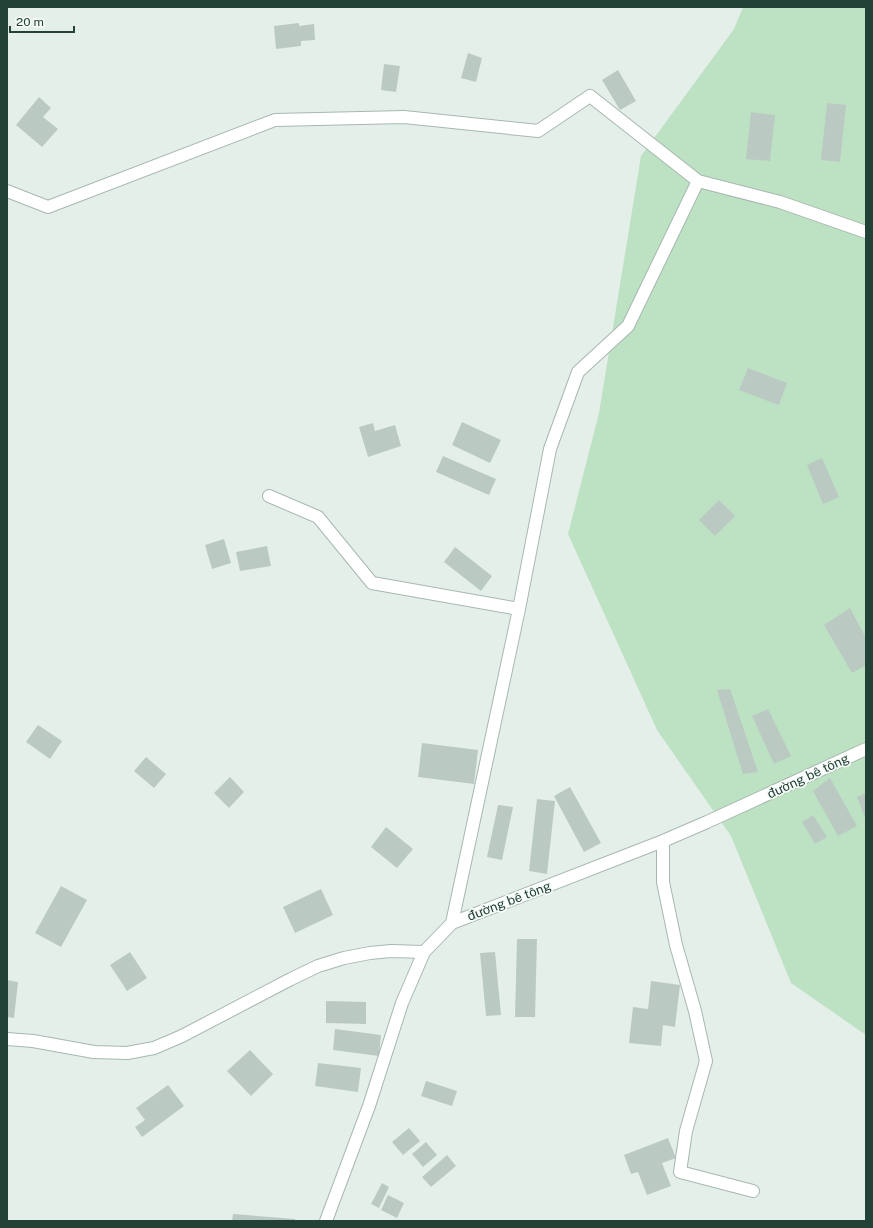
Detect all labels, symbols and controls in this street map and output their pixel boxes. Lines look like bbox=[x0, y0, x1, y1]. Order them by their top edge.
scale bar bbox=[10, 8, 74, 34]
text: 20 m bbox=[16, 15, 44, 29]
street label: đường bê tông bbox=[765, 750, 851, 802]
street label: đường bê tông bbox=[465, 878, 553, 924]

